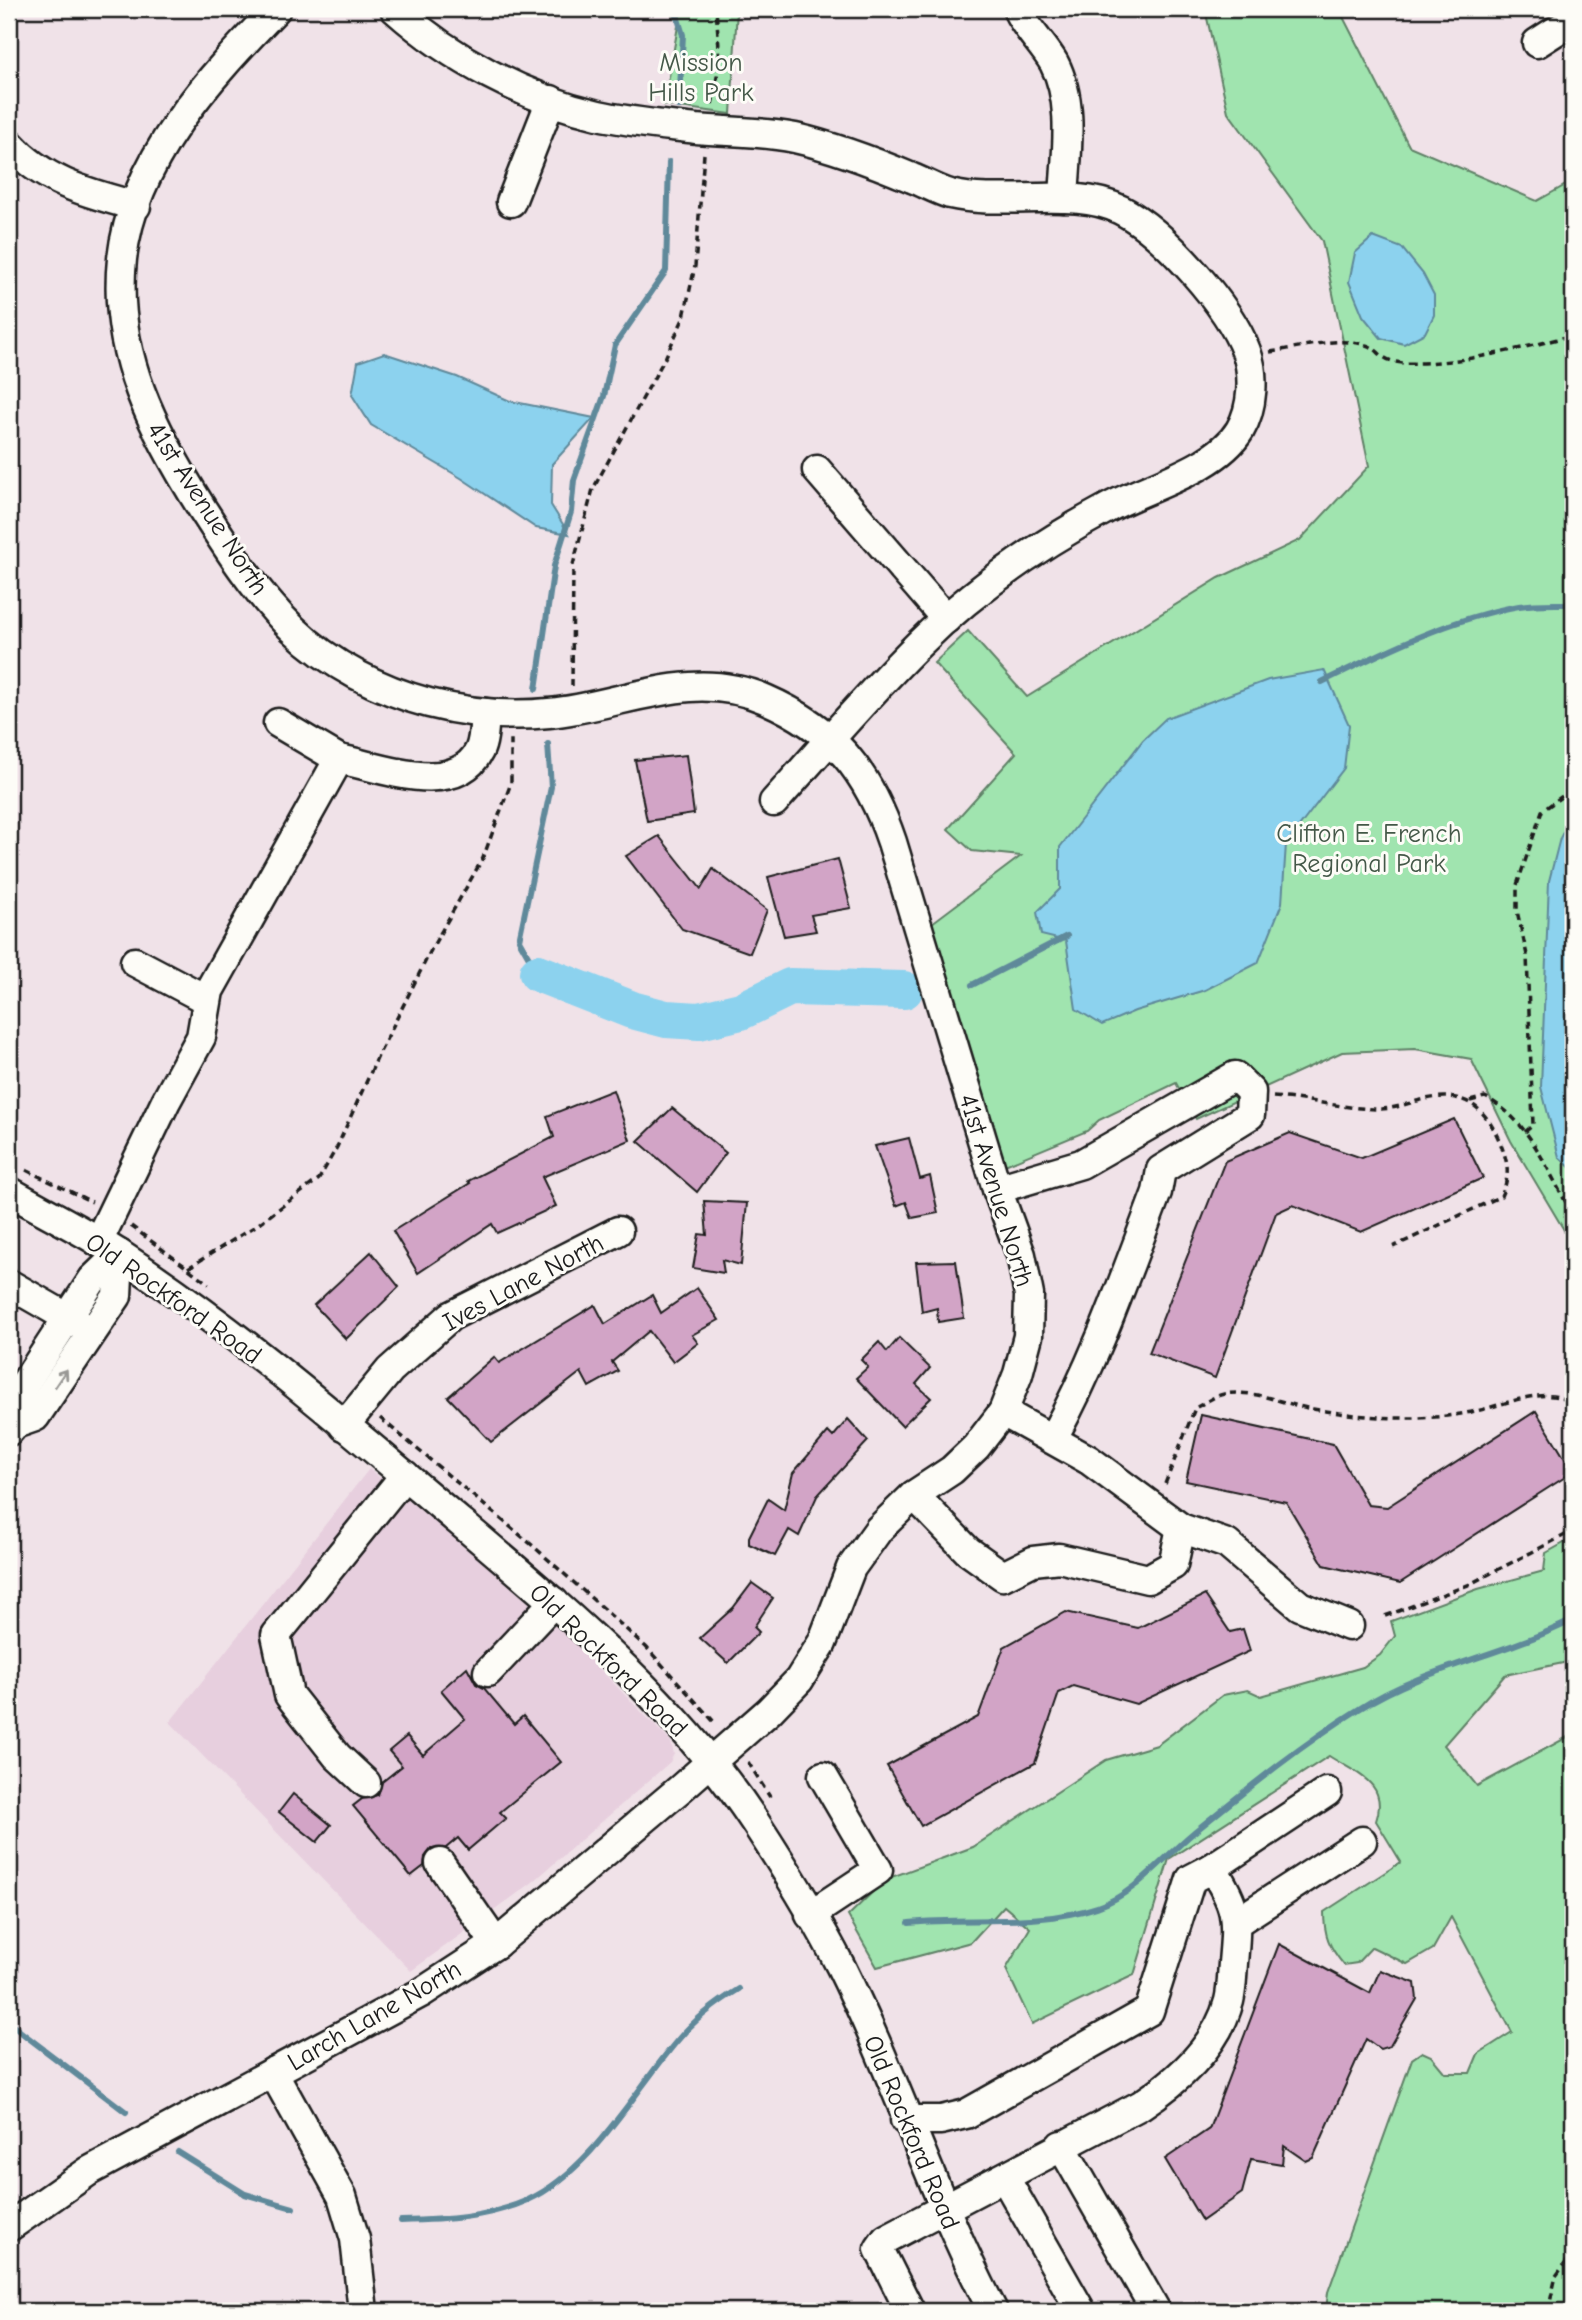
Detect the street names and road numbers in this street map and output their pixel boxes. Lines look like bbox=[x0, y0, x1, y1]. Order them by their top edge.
street label: 41st Avenue North bbox=[140, 416, 274, 601]
street label: 41st Avenue North bbox=[952, 1090, 1040, 1290]
street label: Old Rockford Road bbox=[80, 1227, 267, 1371]
street label: Ives Lane North bbox=[438, 1228, 609, 1338]
street label: Old Rockford Road bbox=[523, 1578, 693, 1744]
street label: Larch Lane North bbox=[282, 1954, 467, 2078]
street label: Old Rockford Road bbox=[857, 2031, 965, 2234]

